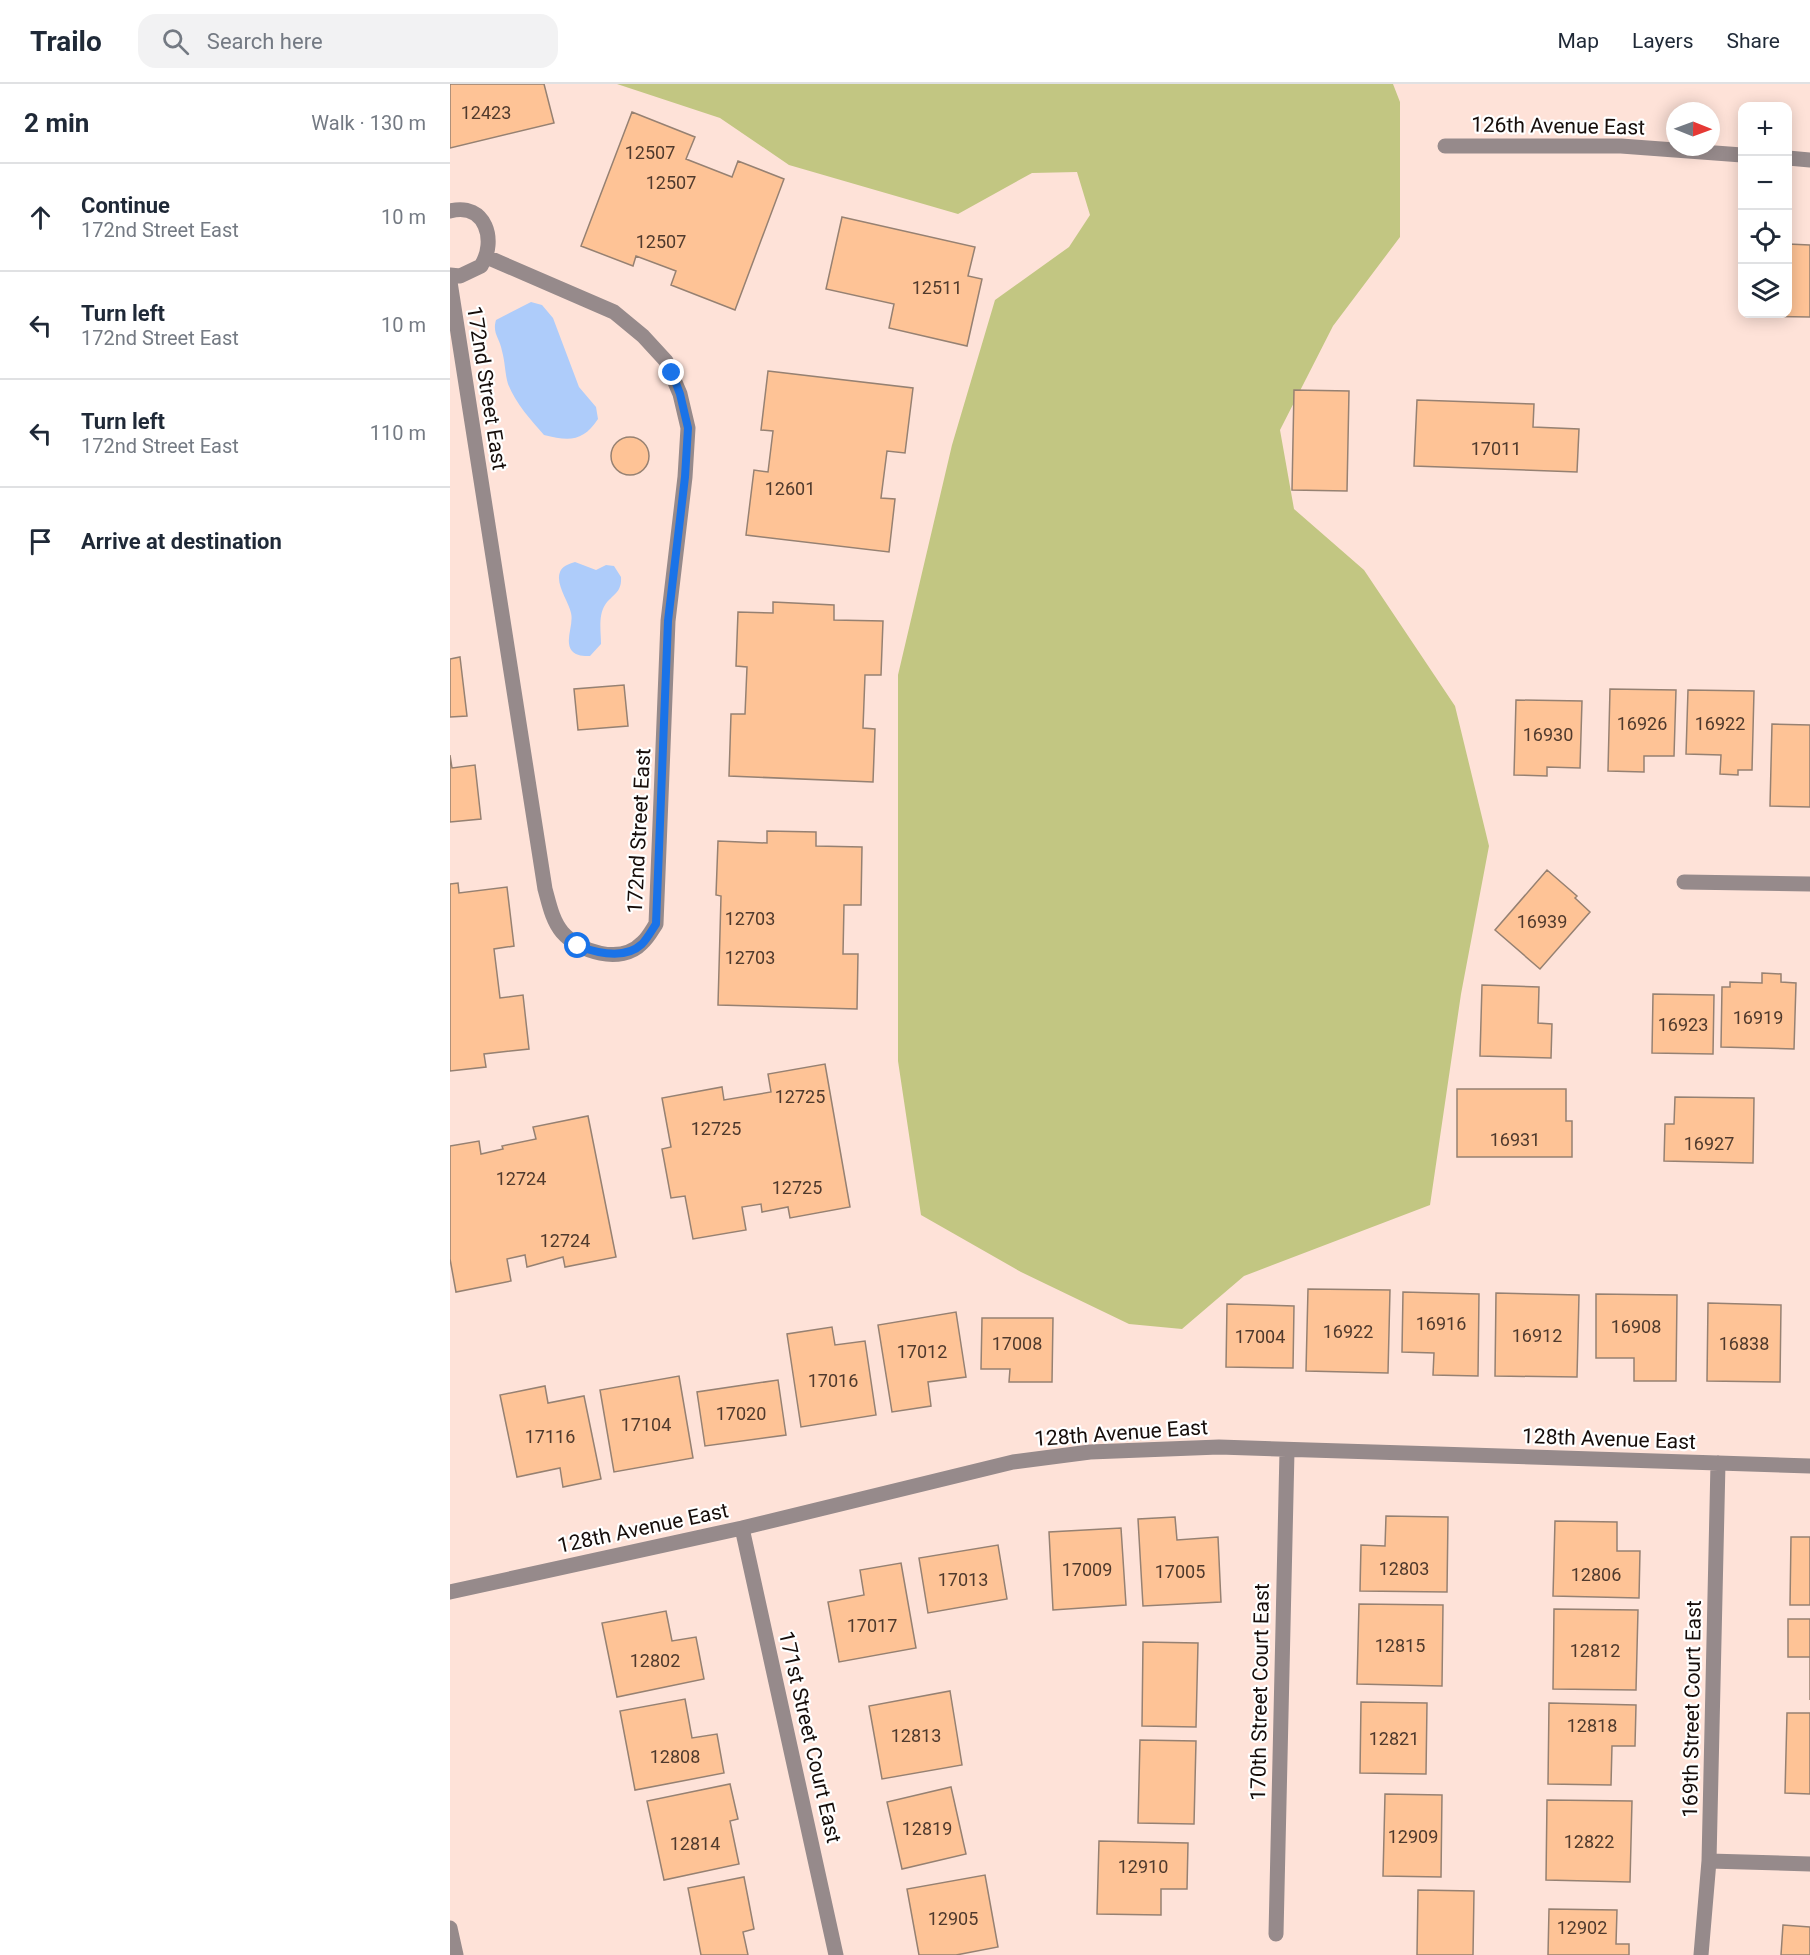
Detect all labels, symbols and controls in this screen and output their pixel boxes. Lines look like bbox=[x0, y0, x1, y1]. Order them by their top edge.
search box bbox=[138, 14, 558, 68]
text: Trailo bbox=[30, 25, 102, 58]
icon: search bbox=[159, 25, 192, 58]
text: Search here bbox=[207, 29, 323, 54]
text: Map bbox=[1557, 29, 1599, 53]
text: Layers bbox=[1632, 29, 1693, 53]
text: Share bbox=[1726, 29, 1780, 53]
house number: 12423 bbox=[461, 102, 511, 123]
north arrow bbox=[1666, 102, 1720, 156]
map controls bbox=[1738, 102, 1792, 318]
button: + bbox=[1738, 102, 1792, 156]
text: 2 min bbox=[24, 108, 89, 138]
text: Walk · 130 m bbox=[311, 111, 426, 135]
street label: 126th Avenue East bbox=[1471, 112, 1645, 140]
house number: 12507 bbox=[625, 142, 675, 163]
button: − bbox=[1738, 156, 1792, 210]
house number: 12507 bbox=[646, 172, 696, 193]
text: Continue bbox=[81, 193, 170, 218]
icon: ahead bbox=[24, 201, 57, 234]
text: 10 m bbox=[381, 205, 426, 229]
button: locate bbox=[1738, 210, 1792, 264]
text: 172nd Street East bbox=[81, 218, 239, 242]
house number: 12507 bbox=[636, 231, 686, 252]
button: layers bbox=[1738, 264, 1792, 318]
house number: 12511 bbox=[912, 277, 962, 298]
text: Turn left bbox=[81, 301, 165, 326]
street label: 172nd Street East bbox=[462, 304, 512, 472]
icon: left bbox=[24, 309, 57, 342]
text: 10 m bbox=[381, 313, 426, 337]
text: 172nd Street East bbox=[81, 326, 239, 350]
route end bbox=[658, 359, 684, 385]
text: Turn left bbox=[81, 409, 165, 434]
icon: left bbox=[24, 417, 57, 450]
text: 110 m bbox=[370, 421, 426, 445]
text: 172nd Street East bbox=[81, 434, 239, 458]
house number: 17011 bbox=[1471, 438, 1521, 459]
house number: 12601 bbox=[765, 478, 815, 499]
icon: arrive bbox=[24, 525, 57, 558]
text: Arrive at destination bbox=[81, 529, 282, 554]
house number: 16926 bbox=[1617, 713, 1667, 734]
house number: 16922 bbox=[1695, 713, 1745, 734]
house number: 16930 bbox=[1523, 724, 1573, 745]
street label: 172nd Street East bbox=[623, 747, 655, 914]
house number: 12703 bbox=[725, 908, 775, 929]
house number: 16939 bbox=[1517, 911, 1567, 932]
route start bbox=[564, 932, 590, 958]
house number: 12703 bbox=[725, 947, 775, 968]
house number: 16919 bbox=[1733, 1007, 1783, 1028]
house number: 16923 bbox=[1658, 1014, 1708, 1035]
house number: 12725 bbox=[775, 1086, 825, 1107]
house number: 12725 bbox=[691, 1118, 741, 1139]
house number: 16931 bbox=[1490, 1129, 1540, 1150]
house number: 16927 bbox=[1684, 1133, 1734, 1154]
house number: 12724 bbox=[496, 1168, 546, 1189]
house number: 12725 bbox=[772, 1177, 822, 1198]
house number: 12724 bbox=[540, 1230, 590, 1251]
house number: 16916 bbox=[1416, 1313, 1466, 1334]
house number: 16908 bbox=[1611, 1316, 1661, 1337]
house number: 16922 bbox=[1323, 1321, 1373, 1342]
house number: 16912 bbox=[1512, 1325, 1562, 1346]
house number: 17004 bbox=[1235, 1326, 1285, 1347]
house number: 17008 bbox=[992, 1333, 1042, 1354]
house number: 16838 bbox=[1719, 1333, 1769, 1354]
house number: 17012 bbox=[897, 1341, 947, 1362]
house number: 17016 bbox=[808, 1370, 858, 1391]
house number: 17020 bbox=[716, 1403, 766, 1424]
house number: 17104 bbox=[621, 1414, 671, 1435]
street label: 128th Avenue East bbox=[1033, 1415, 1209, 1451]
street label: 128th Avenue East bbox=[1522, 1424, 1696, 1454]
house number: 17116 bbox=[525, 1426, 575, 1447]
street label: 128th Avenue East bbox=[555, 1498, 731, 1558]
house number: 12803 bbox=[1379, 1558, 1429, 1579]
house number: 17009 bbox=[1062, 1559, 1112, 1580]
house number: 17005 bbox=[1155, 1561, 1205, 1582]
house number: 12806 bbox=[1571, 1564, 1621, 1585]
house number: 17013 bbox=[938, 1569, 988, 1590]
street label: 170th Street Court East bbox=[1246, 1583, 1274, 1801]
street label: 169th Street Court East bbox=[1678, 1600, 1706, 1818]
house number: 17017 bbox=[847, 1615, 897, 1636]
street label: 171st Street Court East bbox=[774, 1629, 846, 1846]
house number: 12815 bbox=[1375, 1635, 1425, 1656]
house number: 12812 bbox=[1570, 1640, 1620, 1661]
house number: 12802 bbox=[630, 1650, 680, 1671]
house number: 12818 bbox=[1567, 1715, 1617, 1736]
house number: 12813 bbox=[891, 1725, 941, 1746]
house number: 12821 bbox=[1369, 1728, 1419, 1749]
house number: 12808 bbox=[650, 1746, 700, 1767]
house number: 12819 bbox=[902, 1818, 952, 1839]
house number: 12909 bbox=[1388, 1826, 1438, 1847]
house number: 12822 bbox=[1564, 1831, 1614, 1852]
house number: 12814 bbox=[670, 1833, 720, 1854]
house number: 12910 bbox=[1118, 1856, 1168, 1877]
house number: 12905 bbox=[928, 1908, 978, 1929]
house number: 12902 bbox=[1557, 1917, 1607, 1938]

